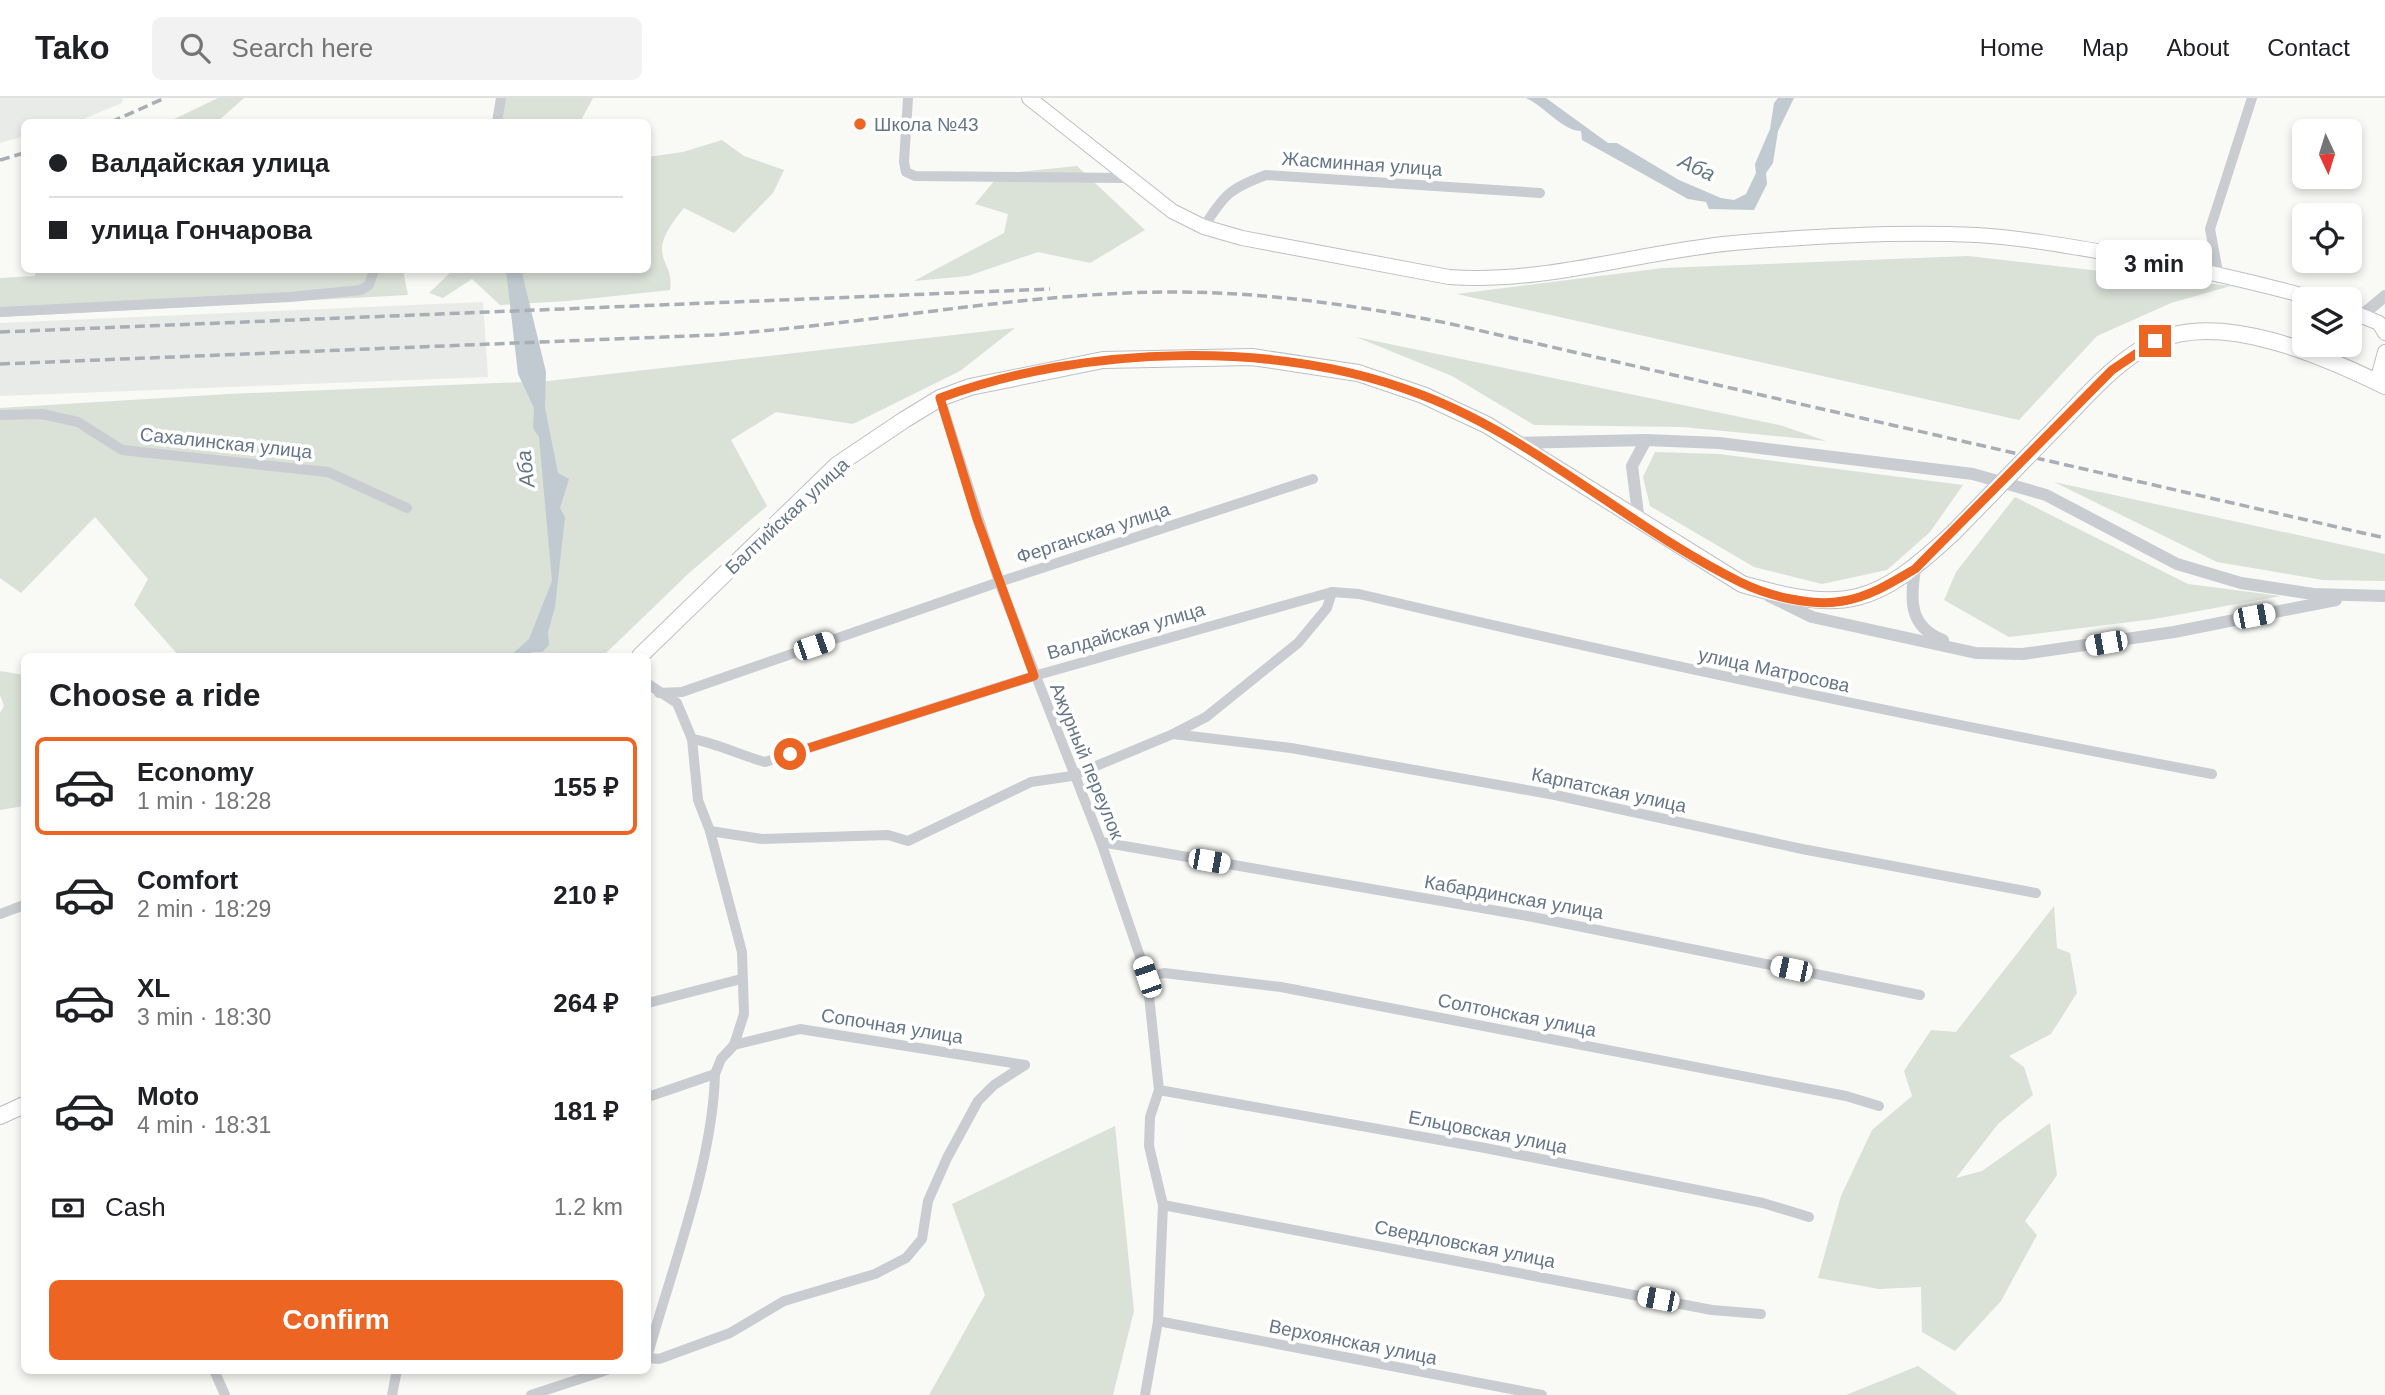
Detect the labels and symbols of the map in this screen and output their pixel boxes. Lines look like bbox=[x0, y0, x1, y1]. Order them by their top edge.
place label: Школа №43 bbox=[874, 114, 979, 135]
marker: Школа №43 bbox=[852, 116, 868, 132]
north arrow bbox=[2292, 119, 2362, 189]
street label: Жасминная улица bbox=[1281, 148, 1443, 180]
water label: Аба bbox=[1673, 148, 1719, 185]
callout: 3 min bbox=[2097, 240, 2213, 288]
route end bbox=[2139, 325, 2171, 357]
street label: Сахалинская улица bbox=[139, 424, 314, 463]
water label: Аба bbox=[512, 449, 539, 491]
street label: Балтийская улица bbox=[721, 453, 853, 578]
street label: Ферганская улица bbox=[1014, 498, 1173, 568]
street label: Валдайская улица bbox=[1045, 598, 1208, 664]
car bbox=[2232, 602, 2277, 630]
car bbox=[791, 629, 838, 663]
car bbox=[2084, 629, 2129, 657]
street label: улица Матросова bbox=[1696, 644, 1852, 696]
street label: Ажурный переулок bbox=[1046, 680, 1128, 843]
route start bbox=[774, 738, 806, 770]
street label: Карпатская улица bbox=[1530, 763, 1689, 817]
car bbox=[1187, 847, 1232, 875]
street label: Кабардинская улица bbox=[1423, 871, 1606, 923]
car bbox=[1131, 954, 1164, 1000]
car bbox=[1769, 954, 1814, 984]
street label: Солтонская улица bbox=[1436, 989, 1598, 1041]
street label: Сопочная улица bbox=[819, 1004, 965, 1048]
street label: Ельцовская улица bbox=[1407, 1106, 1570, 1158]
street label: Свердловская улица bbox=[1373, 1216, 1558, 1272]
car bbox=[1636, 1285, 1681, 1313]
street label: Верхоянская улица bbox=[1267, 1315, 1439, 1369]

